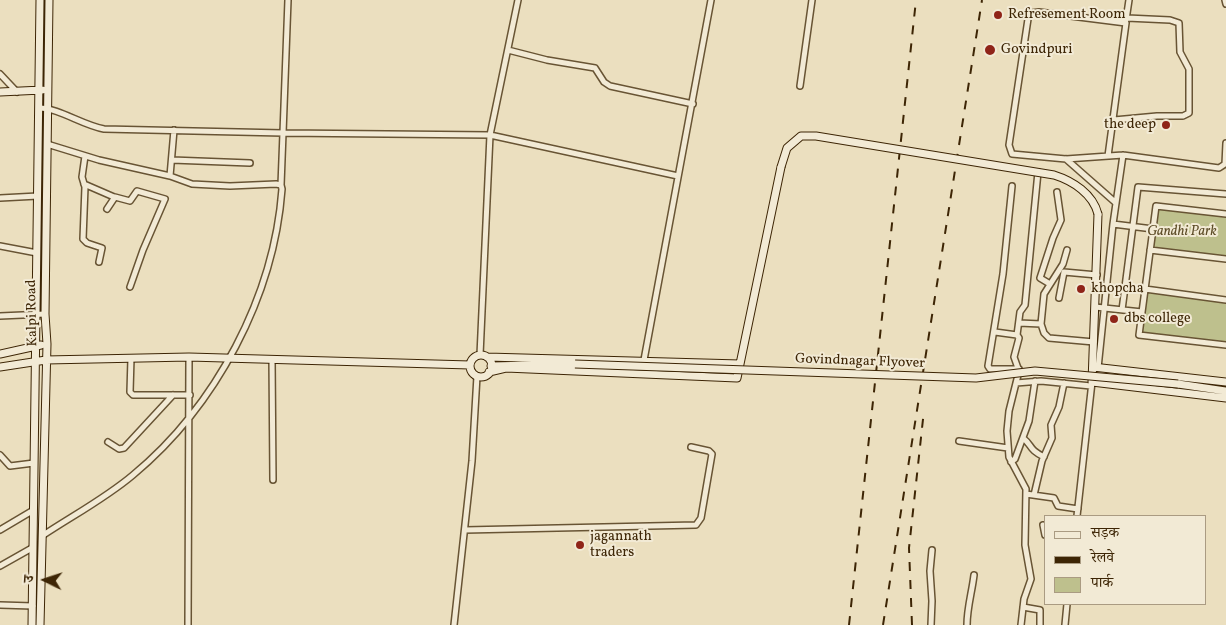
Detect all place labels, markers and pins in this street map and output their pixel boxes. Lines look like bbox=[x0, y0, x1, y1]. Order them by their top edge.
place label: Refresement Room bbox=[1008, 7, 1126, 23]
marker: Refresement Room bbox=[992, 9, 1004, 21]
place label: Govindpuri bbox=[1001, 42, 1072, 58]
marker: Govindpuri bbox=[983, 43, 997, 57]
place label: the deep bbox=[1104, 117, 1156, 133]
marker: the deep bbox=[1160, 119, 1172, 131]
place label: khopcha bbox=[1091, 281, 1144, 297]
marker: khopcha bbox=[1075, 283, 1087, 295]
place label: dbs college bbox=[1124, 311, 1191, 327]
marker: dbs college bbox=[1108, 313, 1120, 325]
place label: jagannath traders bbox=[590, 529, 652, 562]
marker: jagannath traders bbox=[574, 539, 586, 551]

